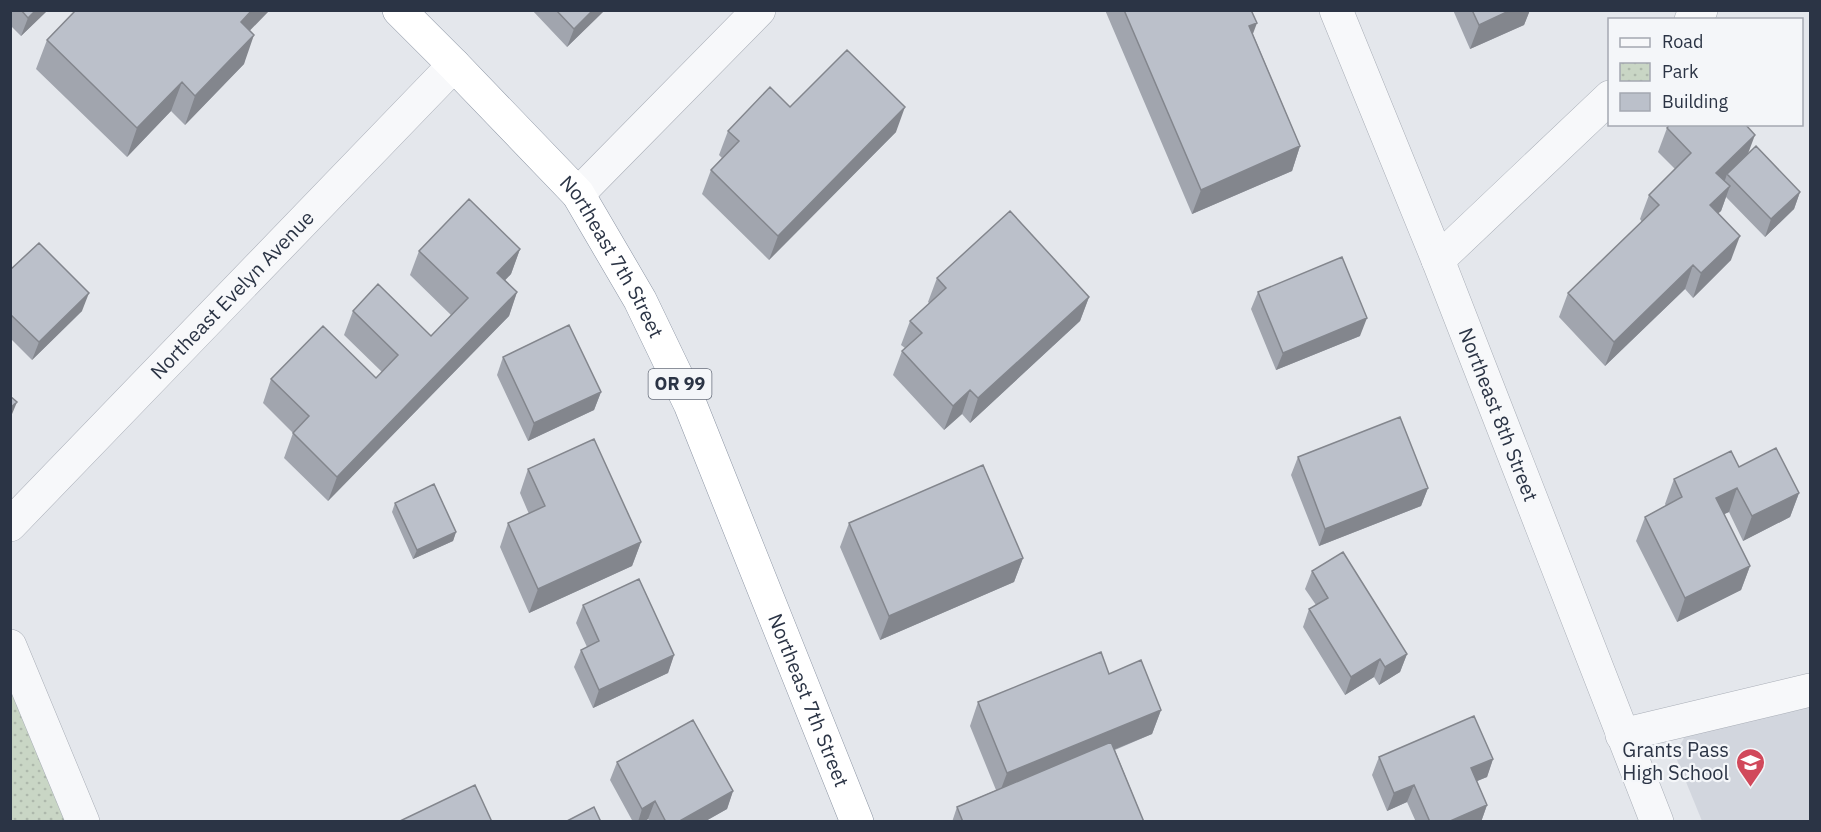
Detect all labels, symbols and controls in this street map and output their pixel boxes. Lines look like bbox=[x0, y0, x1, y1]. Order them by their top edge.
legend bbox=[1608, 18, 1803, 126]
text: Road bbox=[1662, 30, 1703, 53]
text: Park bbox=[1662, 60, 1699, 83]
text: Building bbox=[1662, 90, 1729, 113]
street label: Northeast 7th Street bbox=[554, 169, 670, 342]
street label: Northeast Evelyn Avenue bbox=[144, 204, 320, 385]
street label: Northeast 8th Street bbox=[1453, 324, 1545, 505]
road number: OR 99 bbox=[648, 369, 712, 399]
street label: Northeast 7th Street bbox=[762, 610, 856, 791]
place label: Grants Pass High School bbox=[1622, 736, 1729, 786]
school or university icon: Grants Pass High School bbox=[1734, 746, 1766, 788]

